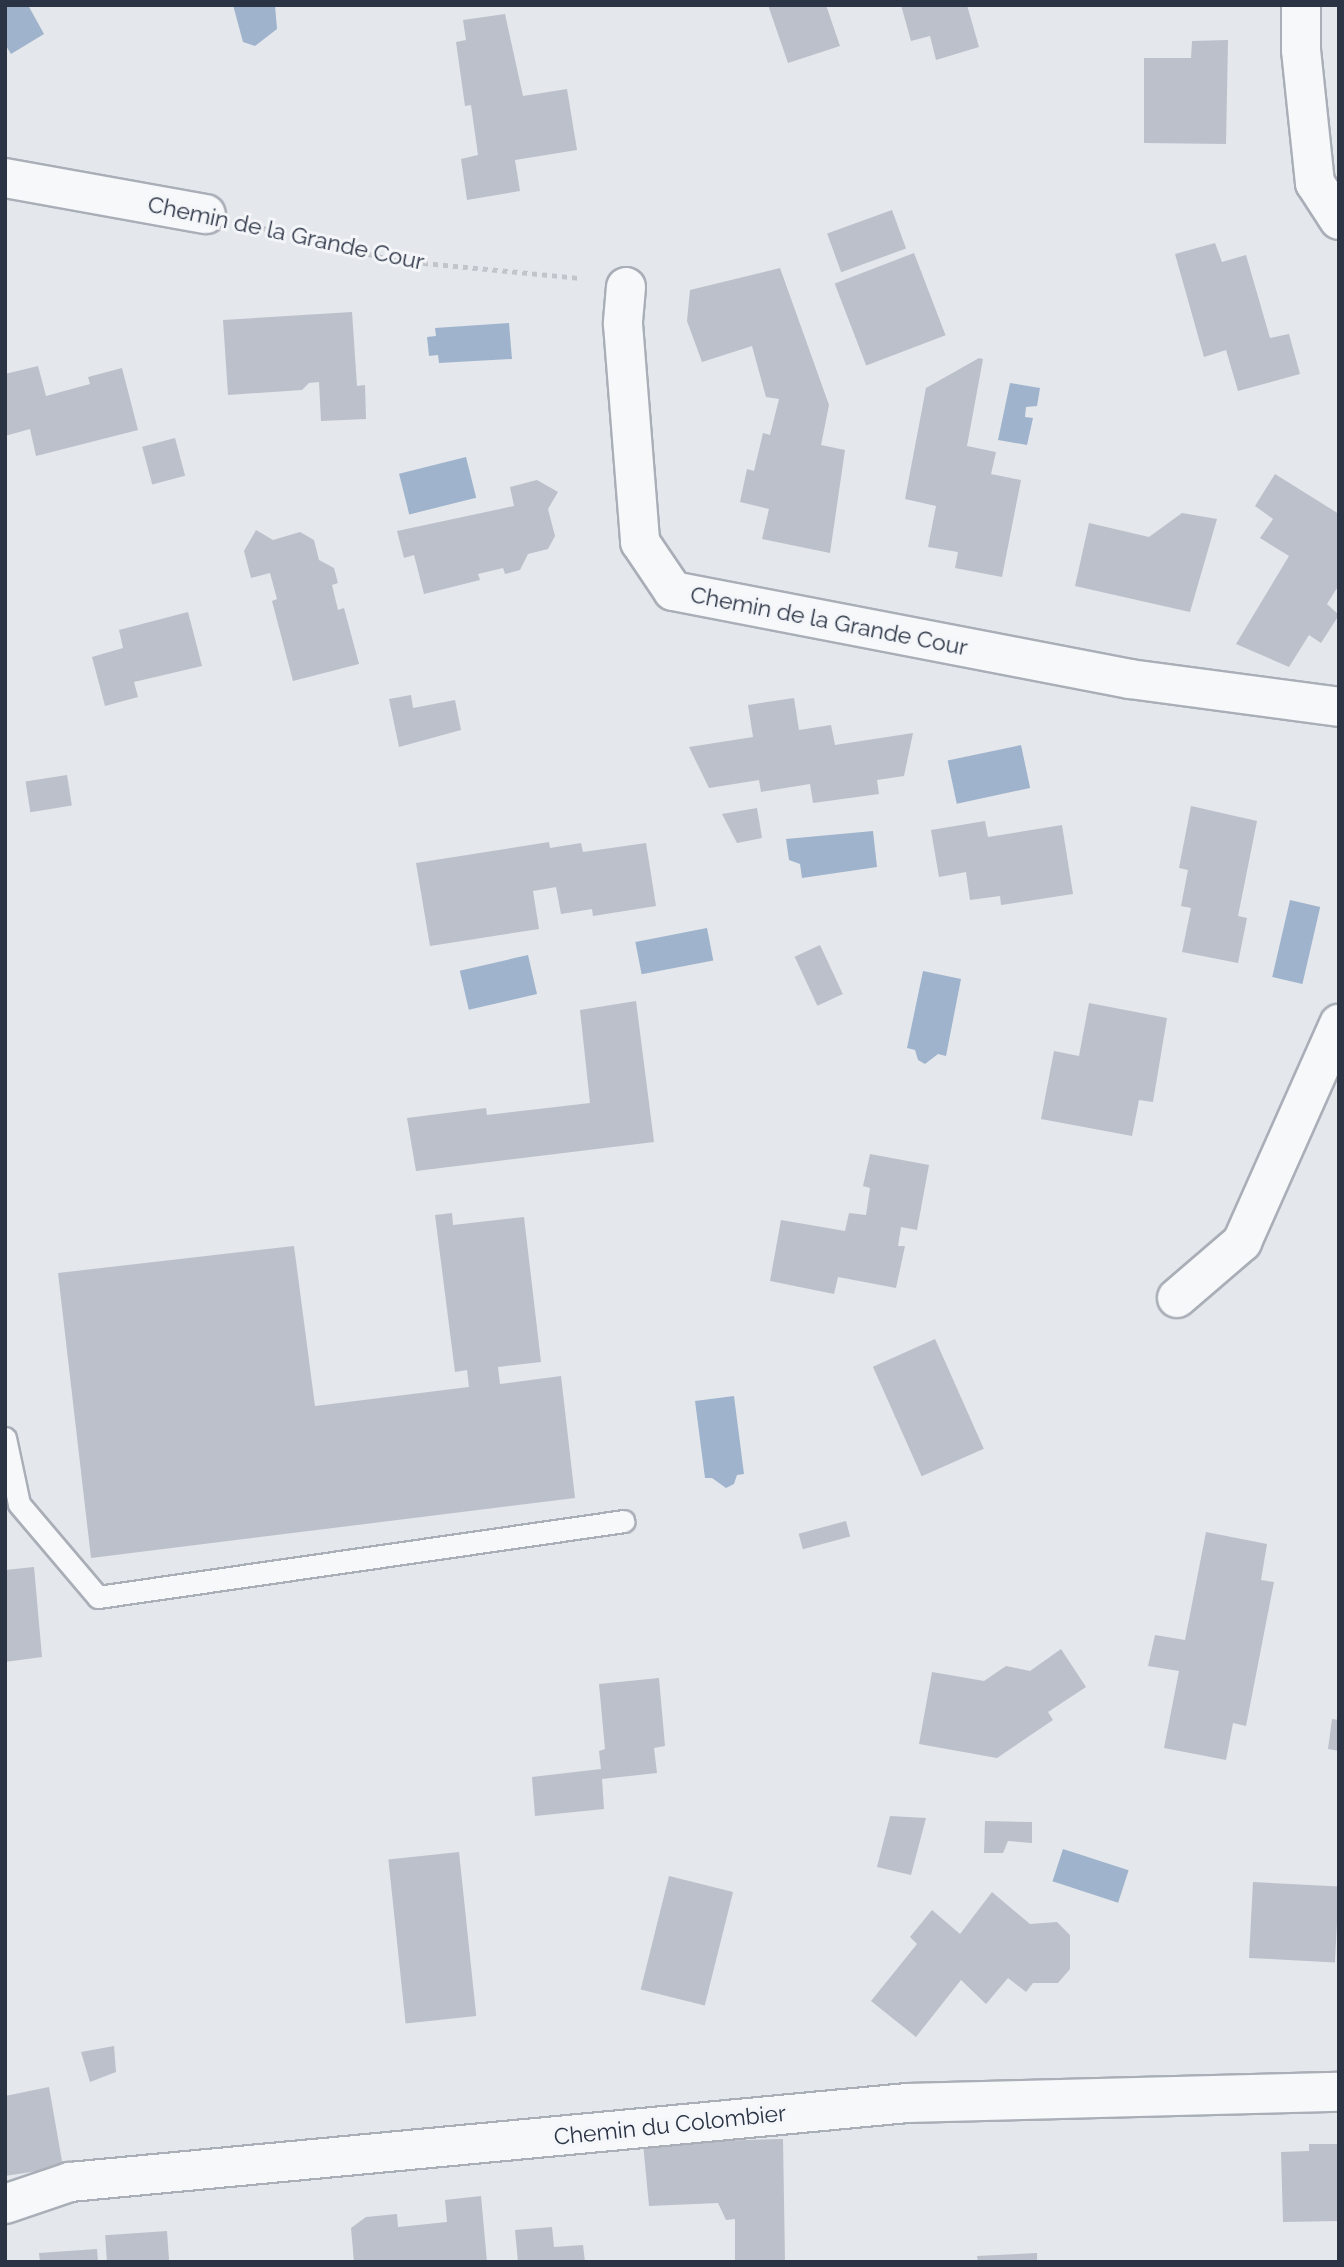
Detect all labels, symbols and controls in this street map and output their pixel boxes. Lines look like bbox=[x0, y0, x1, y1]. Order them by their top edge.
street label: Chemin de la Grande Cour bbox=[145, 190, 427, 276]
street label: Chemin de la Grande Cour bbox=[688, 581, 970, 661]
street label: Chemin du Colombier bbox=[553, 2099, 787, 2151]

